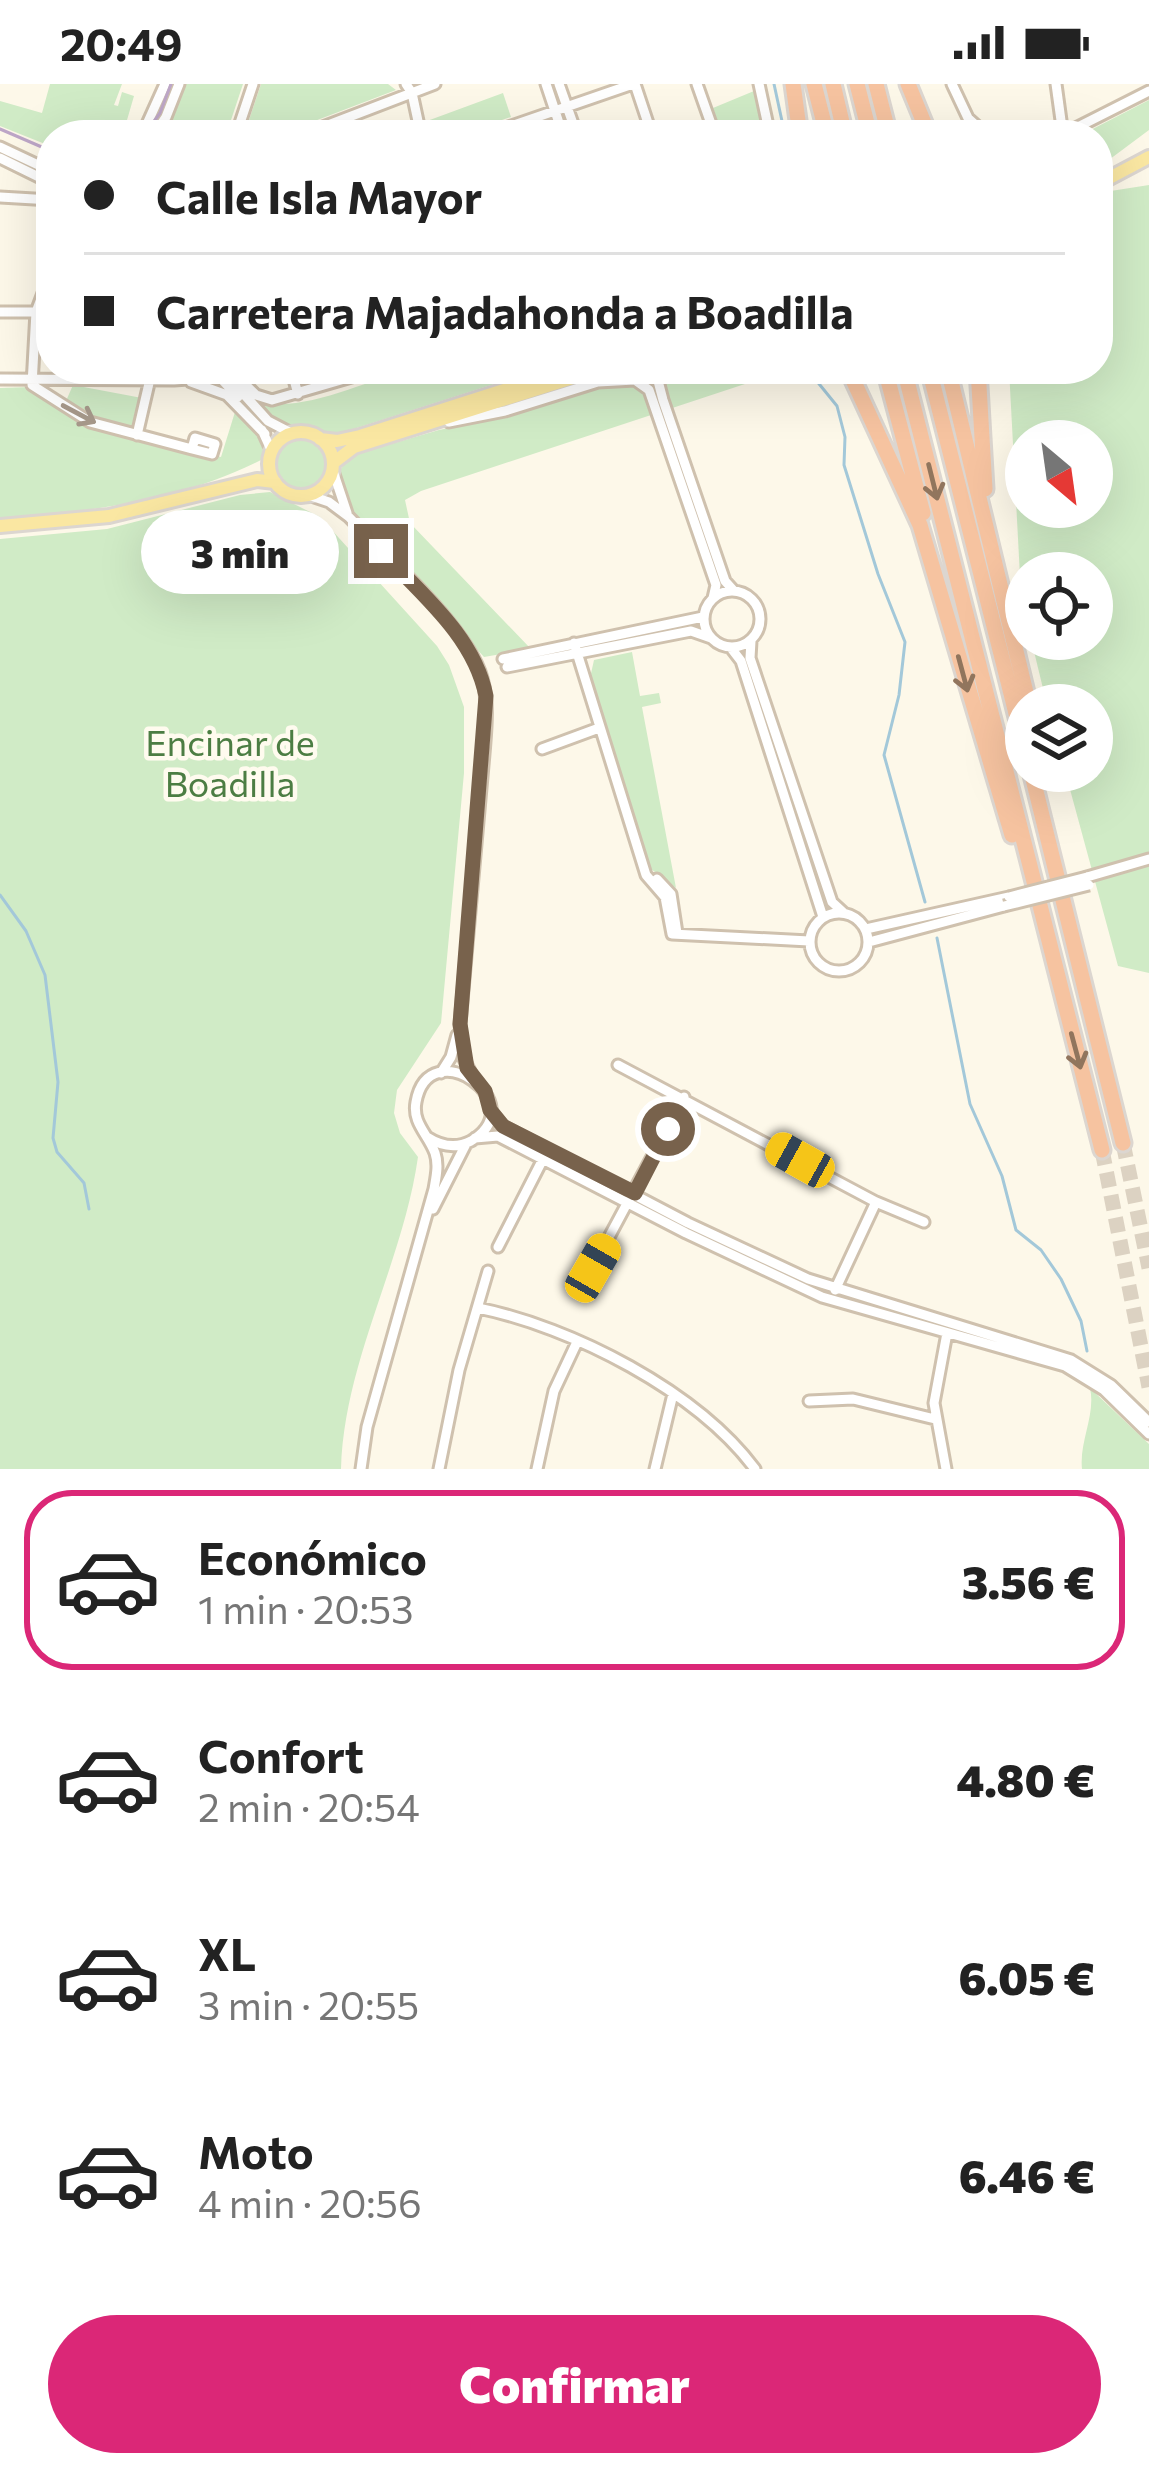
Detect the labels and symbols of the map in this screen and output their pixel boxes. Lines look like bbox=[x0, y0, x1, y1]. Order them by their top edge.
one-way arrow bbox=[60, 403, 95, 426]
north arrow bbox=[1005, 420, 1113, 528]
one-way arrow bbox=[923, 463, 945, 501]
callout: 3 min bbox=[141, 509, 339, 593]
route end bbox=[354, 524, 408, 578]
one-way arrow bbox=[954, 654, 976, 692]
park label: Encinar de Boadilla bbox=[145, 719, 315, 804]
one-way arrow bbox=[1066, 1031, 1088, 1069]
route start bbox=[641, 1102, 695, 1156]
car bbox=[760, 1127, 840, 1193]
car bbox=[559, 1228, 627, 1308]

